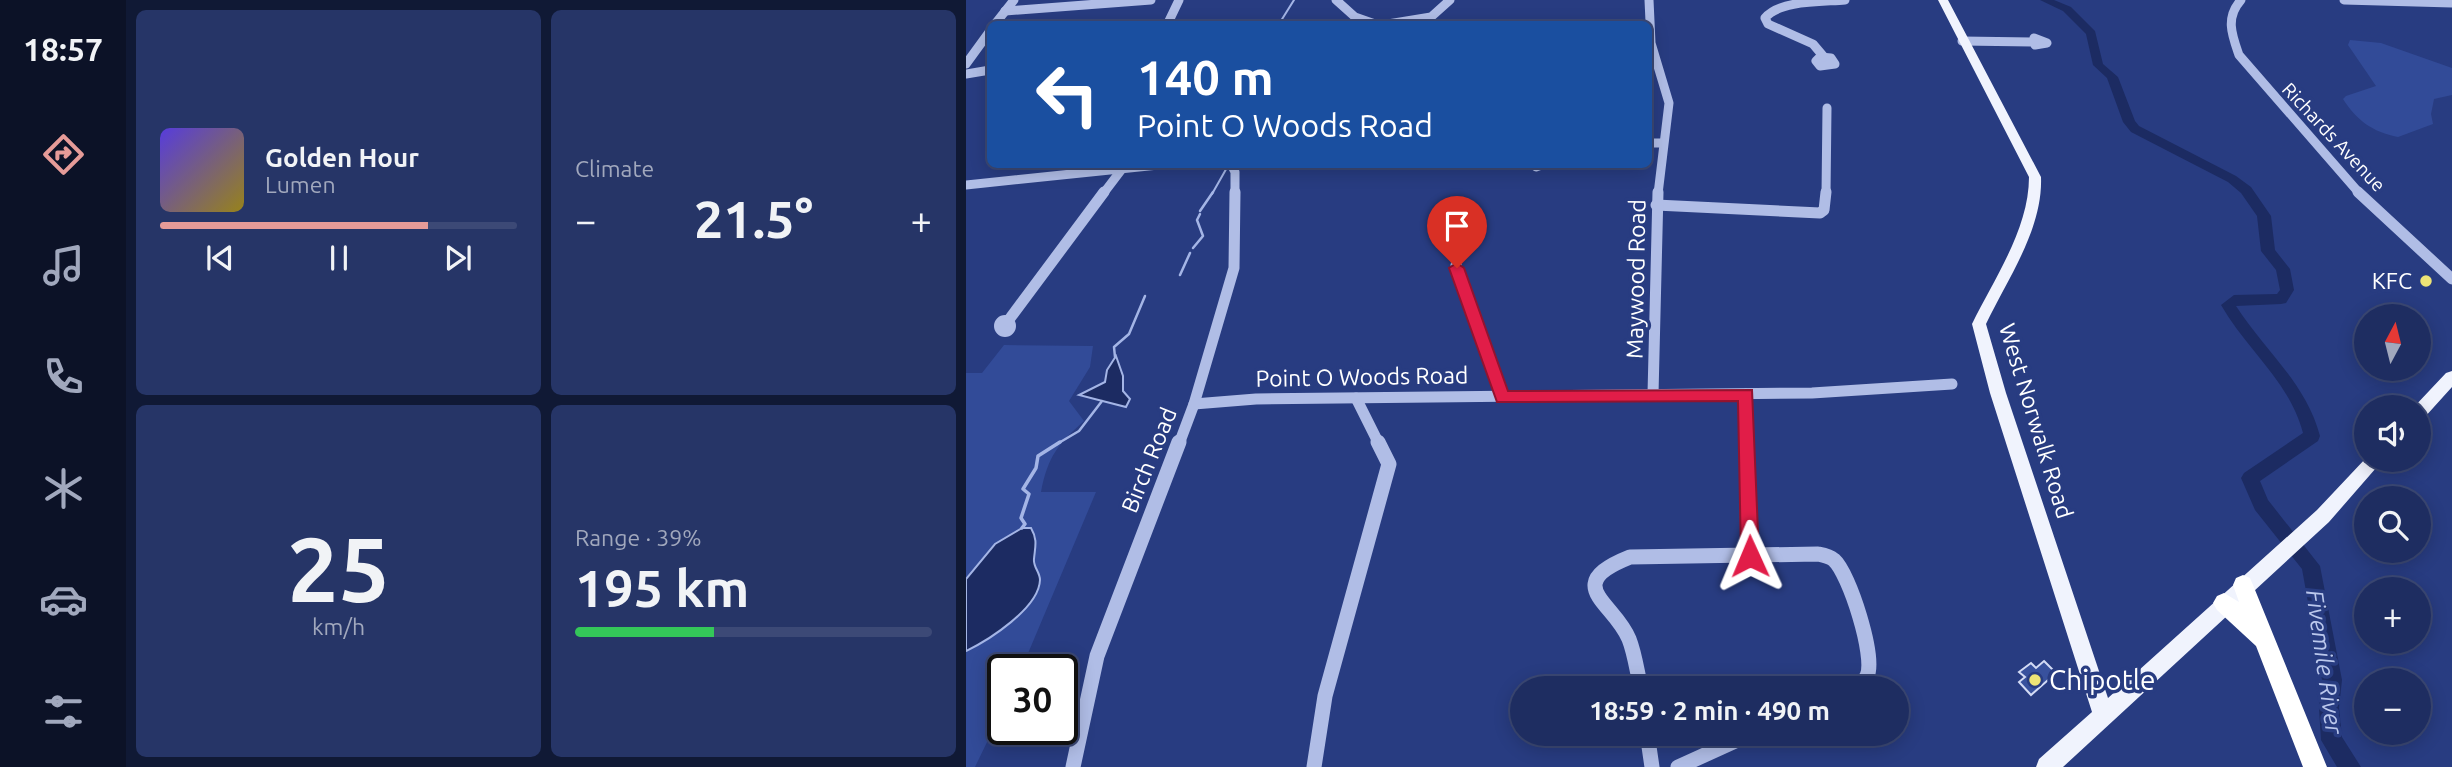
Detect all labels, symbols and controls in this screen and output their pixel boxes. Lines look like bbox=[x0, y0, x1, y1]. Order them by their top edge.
text: 18:57 bbox=[23, 31, 103, 67]
icon: left bbox=[1022, 49, 1113, 140]
text: 140 m bbox=[1137, 49, 1274, 104]
street label: Richards Avenue bbox=[2278, 78, 2390, 196]
text: Point O Woods Road bbox=[1137, 107, 1433, 143]
icon: directions bbox=[39, 130, 88, 179]
text: Golden Hour bbox=[265, 143, 419, 172]
text: Climate bbox=[575, 156, 654, 181]
text: Lumen bbox=[265, 172, 336, 197]
text: 21.5° bbox=[694, 190, 813, 248]
pin bbox=[1427, 196, 1487, 268]
text: − bbox=[575, 199, 596, 241]
text: + bbox=[911, 199, 932, 241]
street label: Maywood Road bbox=[1622, 199, 1649, 359]
icon: arrive bbox=[1438, 207, 1476, 245]
icon: previous bbox=[201, 239, 239, 277]
icon: pause bbox=[320, 239, 358, 277]
icon: next bbox=[439, 239, 477, 277]
icon: music bbox=[39, 241, 88, 290]
place label: KFC bbox=[2372, 268, 2412, 293]
marker: KFC bbox=[2418, 273, 2434, 289]
north arrow bbox=[2354, 304, 2431, 382]
map controls bbox=[2354, 304, 2431, 745]
street label: West Norwalk Road bbox=[1995, 320, 2078, 521]
icon: phone bbox=[39, 352, 88, 401]
street label: Point O Woods Road bbox=[1255, 362, 1469, 391]
button: sound bbox=[2354, 395, 2431, 472]
street label: Birch Road bbox=[1116, 404, 1181, 516]
icon: climate bbox=[39, 464, 88, 513]
button: search bbox=[2354, 486, 2431, 563]
text: 25 bbox=[287, 517, 390, 619]
position arrow bbox=[1713, 519, 1787, 593]
text: Range · 39% bbox=[575, 525, 702, 550]
text: 195 km bbox=[575, 559, 749, 617]
icon: car bbox=[39, 575, 88, 624]
button: + bbox=[2354, 577, 2431, 654]
water label: Fivemile River bbox=[2301, 588, 2348, 737]
text: km/h bbox=[312, 614, 365, 639]
speed limit sign: 30 bbox=[987, 654, 1078, 745]
place label: Chipotle bbox=[2049, 664, 2156, 695]
button: − bbox=[2354, 668, 2431, 745]
marker: Chipotle bbox=[2027, 672, 2043, 688]
icon: filters bbox=[39, 687, 88, 736]
text: 18:59 · 2 min · 490 m bbox=[1589, 696, 1830, 725]

